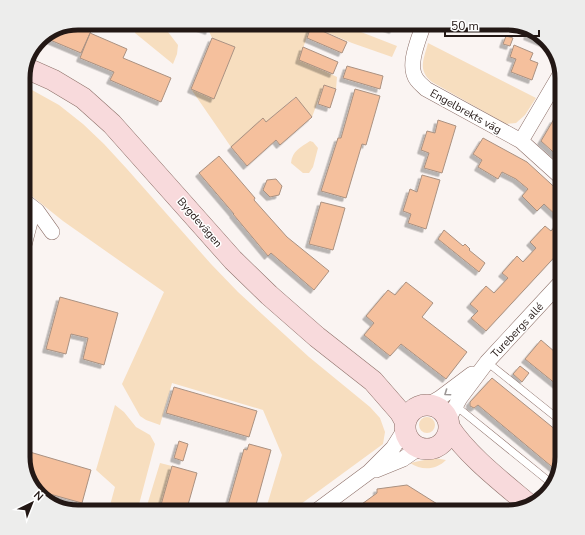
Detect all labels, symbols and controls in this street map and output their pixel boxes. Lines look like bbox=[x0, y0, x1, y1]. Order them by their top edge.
scale bar bbox=[445, 12, 539, 38]
text: 50 m bbox=[451, 18, 479, 34]
street label: Engelbrekts väg bbox=[427, 86, 504, 137]
street label: Bygdevägen bbox=[174, 194, 225, 250]
street label: Turebergs allé bbox=[488, 299, 547, 361]
one-way arrow bbox=[444, 388, 451, 396]
north arrow bbox=[12, 483, 52, 523]
text: N bbox=[30, 488, 47, 504]

